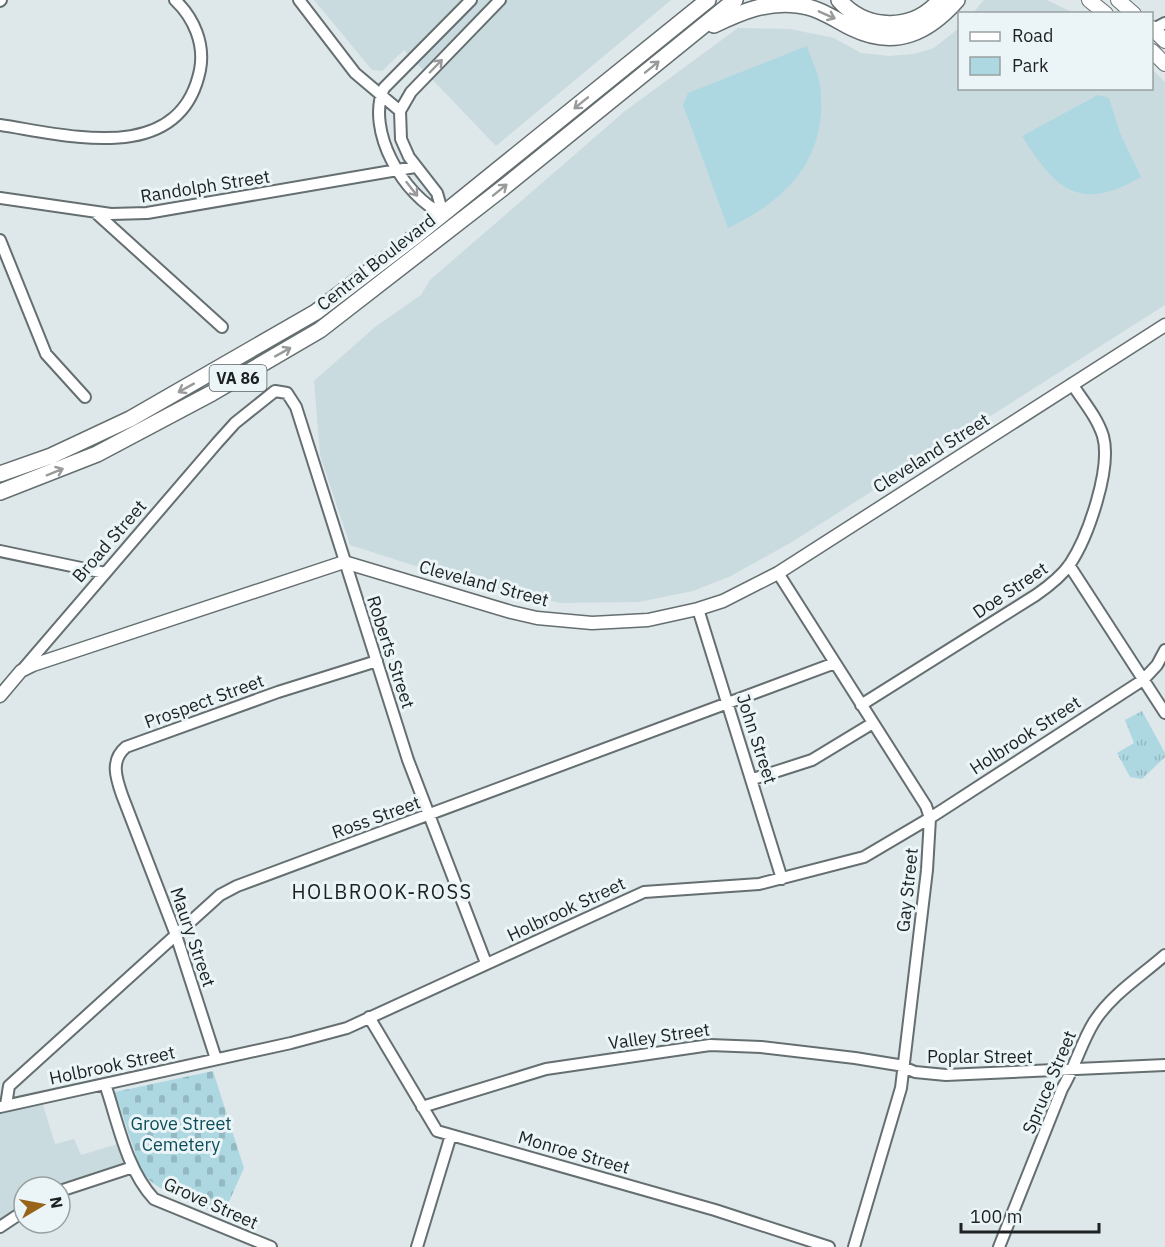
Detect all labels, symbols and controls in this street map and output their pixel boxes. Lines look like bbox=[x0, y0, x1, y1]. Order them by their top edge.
one-way arrow bbox=[817, 10, 835, 21]
legend bbox=[958, 12, 1153, 90]
text: Road bbox=[1012, 24, 1053, 47]
text: Park bbox=[1012, 54, 1049, 77]
one-way arrow bbox=[429, 59, 443, 74]
one-way arrow bbox=[644, 61, 660, 74]
one-way arrow bbox=[573, 96, 589, 109]
street label: Randolph Street bbox=[139, 164, 271, 208]
one-way arrow bbox=[405, 181, 418, 197]
one-way arrow bbox=[492, 183, 508, 196]
street label: Central Boulevard bbox=[312, 208, 440, 316]
one-way arrow bbox=[274, 346, 291, 358]
road number: VA 86 bbox=[210, 365, 266, 391]
one-way arrow bbox=[178, 382, 195, 394]
street label: Cleveland Street bbox=[868, 408, 994, 498]
one-way arrow bbox=[45, 466, 64, 477]
street label: Broad Street bbox=[67, 495, 151, 587]
street label: Cleveland Street bbox=[417, 555, 551, 611]
street label: Doe Street bbox=[968, 557, 1052, 623]
street label: Roberts Street bbox=[362, 593, 420, 711]
street label: Prospect Street bbox=[141, 669, 267, 733]
street label: John Street bbox=[732, 691, 782, 787]
street label: Holbrook Street bbox=[965, 691, 1085, 779]
street label: Ross Street bbox=[329, 790, 423, 844]
street label: Gay Street bbox=[891, 847, 923, 933]
street label: Holbrook Street bbox=[503, 872, 629, 946]
district label: HOLBROOK-ROSS bbox=[291, 878, 473, 905]
street label: Maury Street bbox=[165, 884, 221, 990]
street label: Valley Street bbox=[607, 1018, 711, 1054]
street label: Spruce Street bbox=[1017, 1027, 1081, 1137]
street label: Holbrook Street bbox=[47, 1040, 177, 1090]
street label: Poplar Street bbox=[927, 1045, 1033, 1068]
park label: Grove Street Cemetery bbox=[130, 1112, 232, 1156]
street label: Monroe Street bbox=[516, 1125, 632, 1179]
street label: Grove Street bbox=[160, 1172, 262, 1234]
north arrow bbox=[12, 1175, 72, 1235]
text: N bbox=[46, 1195, 68, 1210]
scale bar bbox=[961, 1196, 1099, 1234]
text: 100 m bbox=[970, 1205, 1022, 1228]

